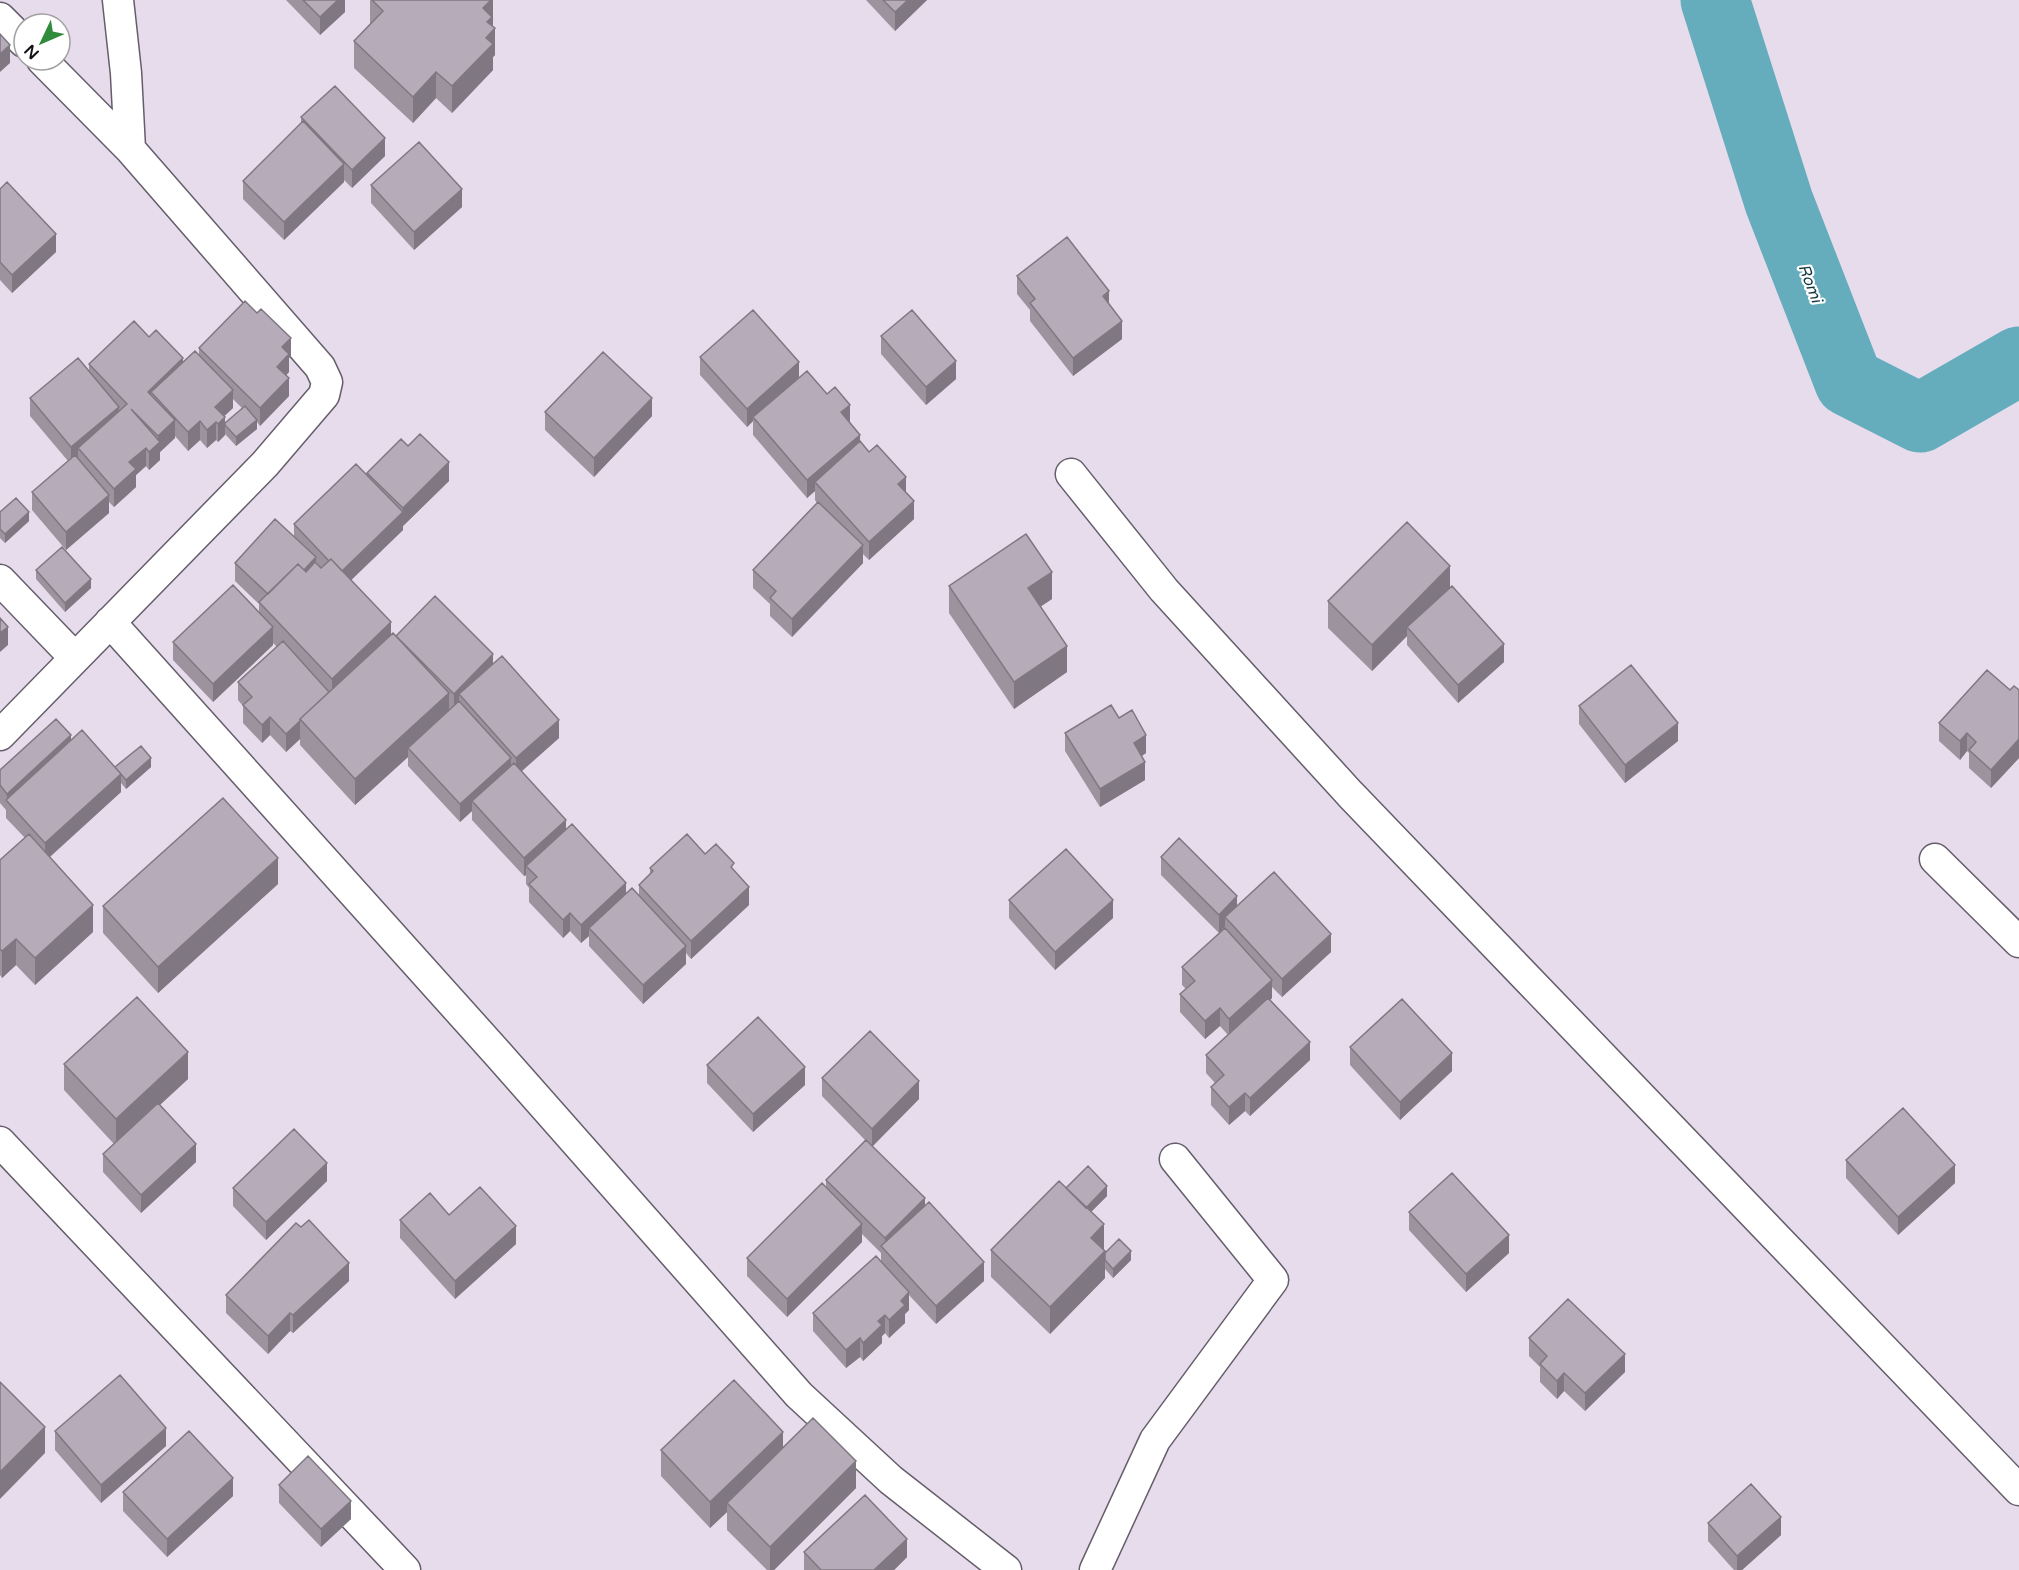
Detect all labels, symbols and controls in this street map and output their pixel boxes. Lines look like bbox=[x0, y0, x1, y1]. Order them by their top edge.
north arrow bbox=[12, 12, 72, 72]
text: N bbox=[20, 40, 44, 63]
water label: Romi bbox=[1794, 261, 1827, 307]

